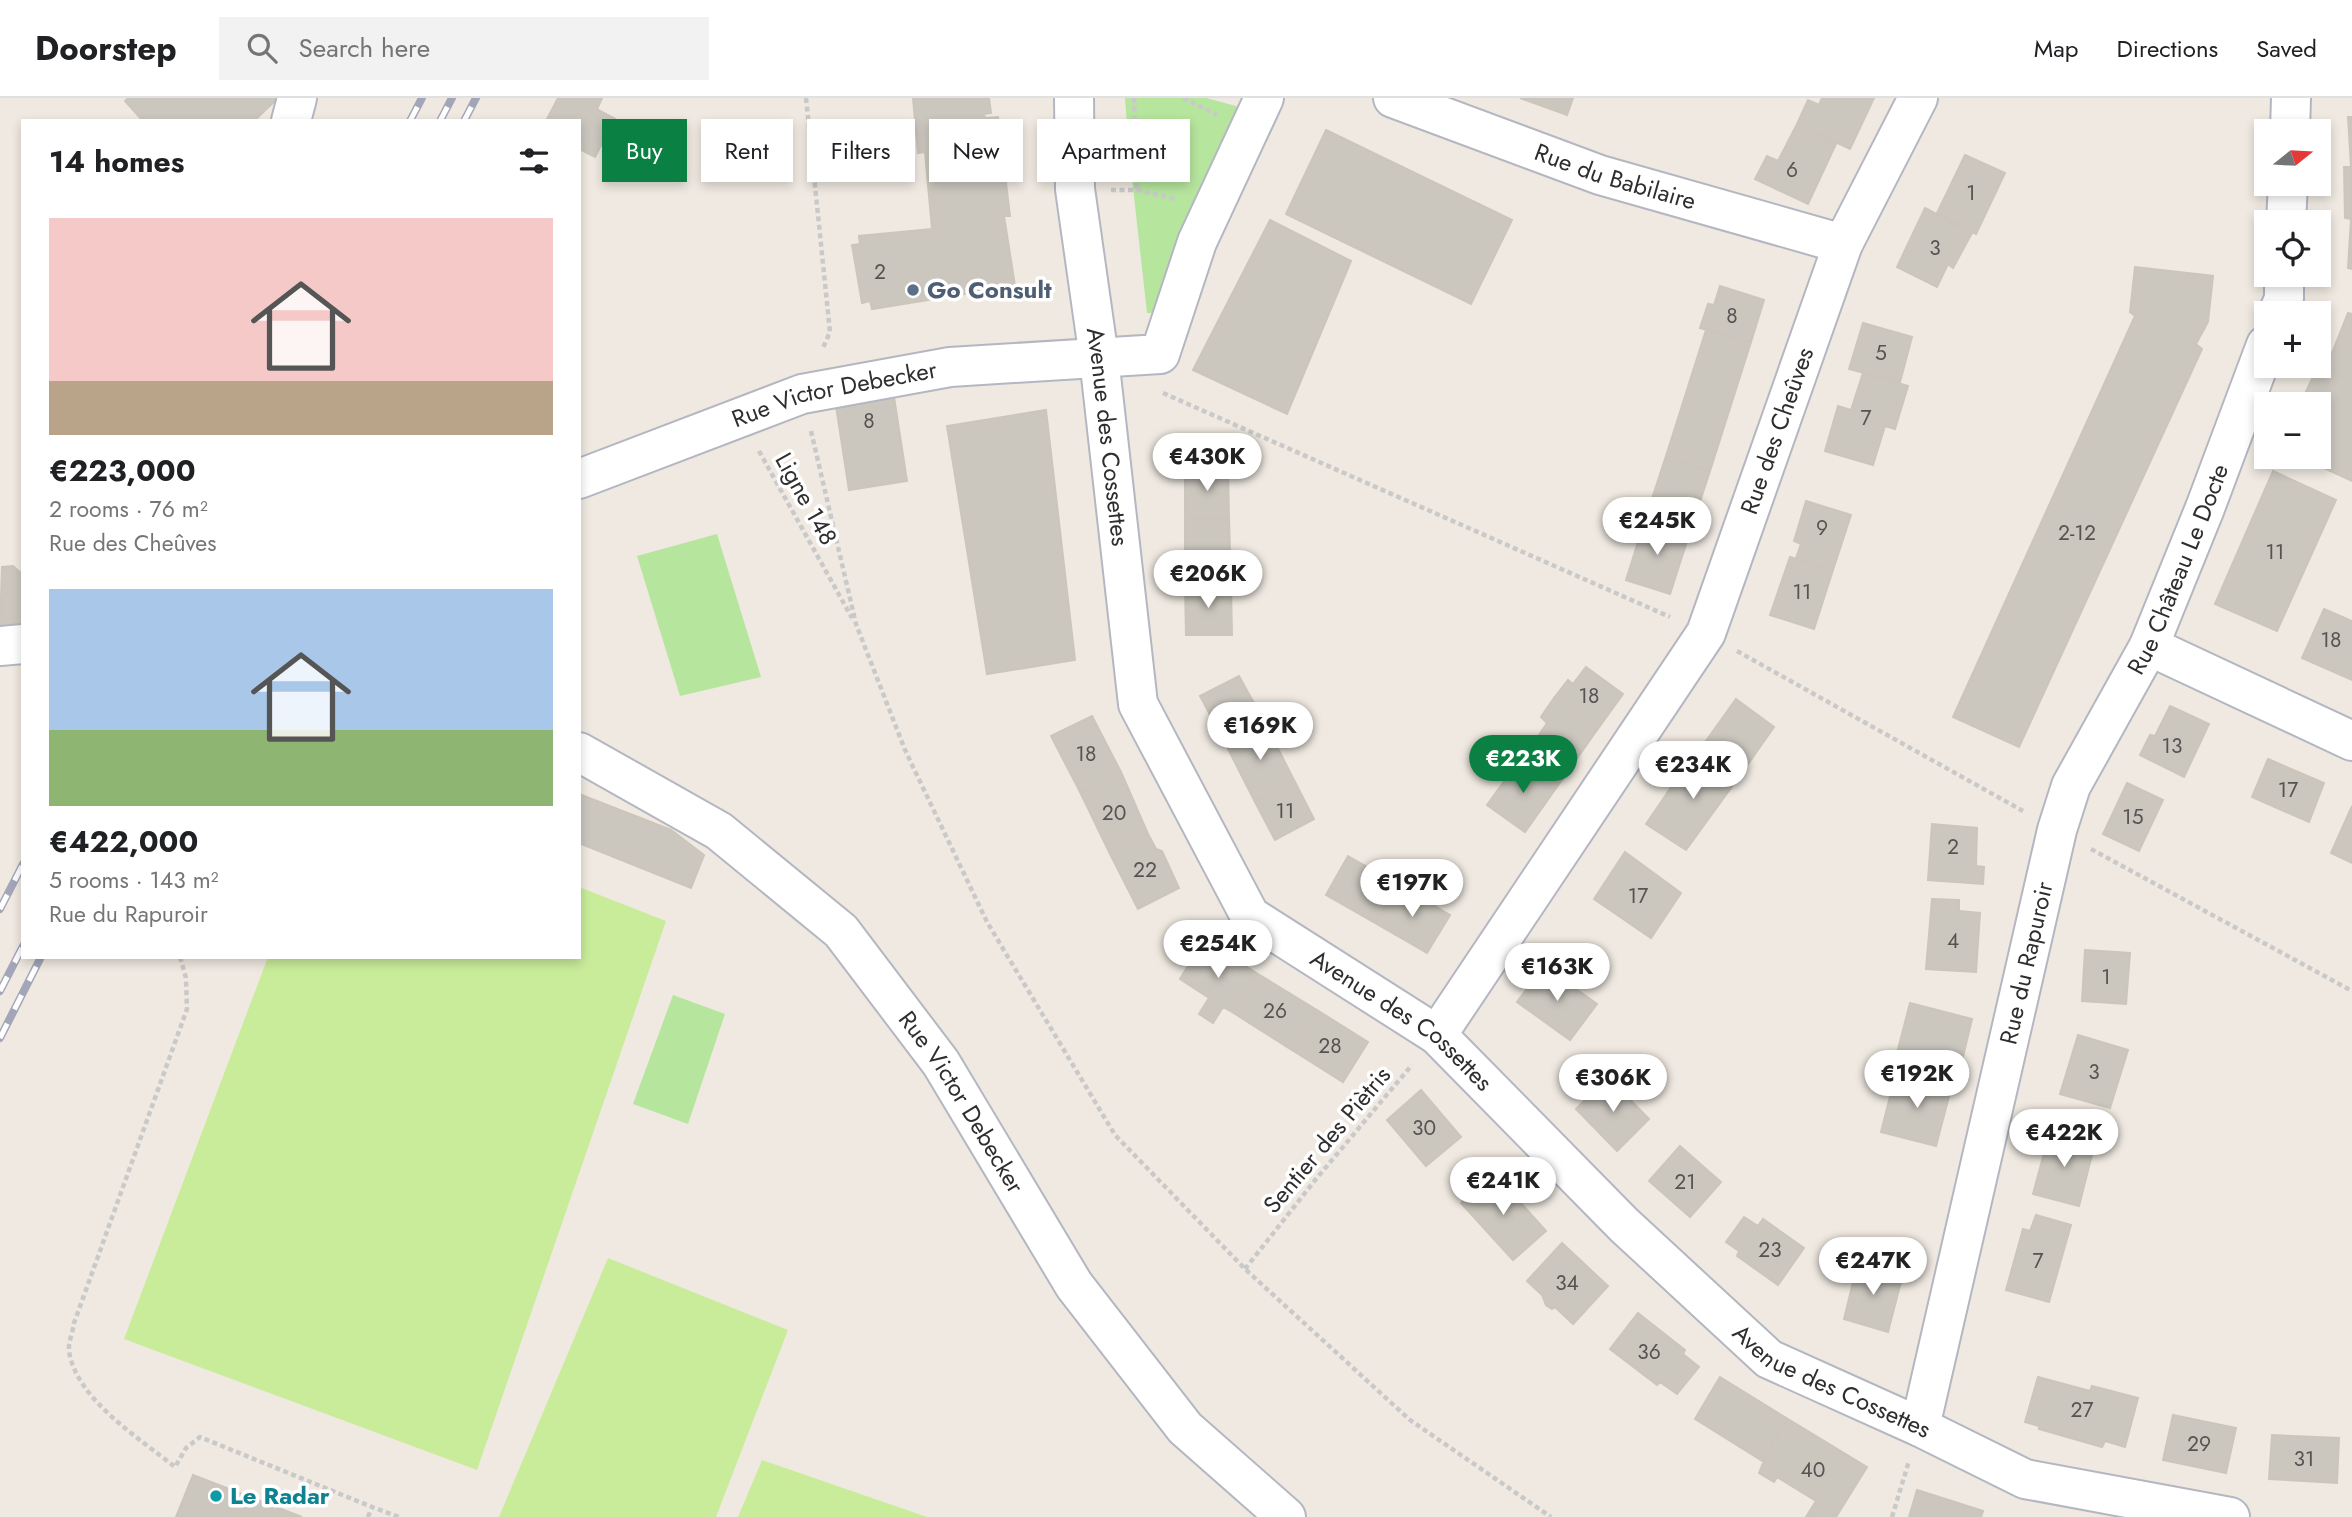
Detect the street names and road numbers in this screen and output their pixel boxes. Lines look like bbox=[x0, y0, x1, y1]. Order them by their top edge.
street label: Rue du Babilaire bbox=[1530, 134, 1700, 218]
street label: Avenue des Cossettes bbox=[1078, 325, 1138, 548]
street label: Rue des Cheûves bbox=[1731, 342, 1822, 519]
street label: Rue Victor Debecker bbox=[726, 352, 940, 436]
street label: Ligne 148 bbox=[767, 446, 846, 551]
street label: Rue Château Le Docte bbox=[2118, 459, 2237, 681]
street label: Rue du Rapuroir bbox=[1990, 877, 2062, 1048]
street label: Avenue des Cossettes bbox=[1304, 941, 1501, 1099]
street label: Rue Victor Debecker bbox=[890, 1003, 1034, 1200]
street label: Sentier des Piètris bbox=[1255, 1059, 1399, 1221]
street label: Avenue des Cossettes bbox=[1725, 1316, 1937, 1447]

